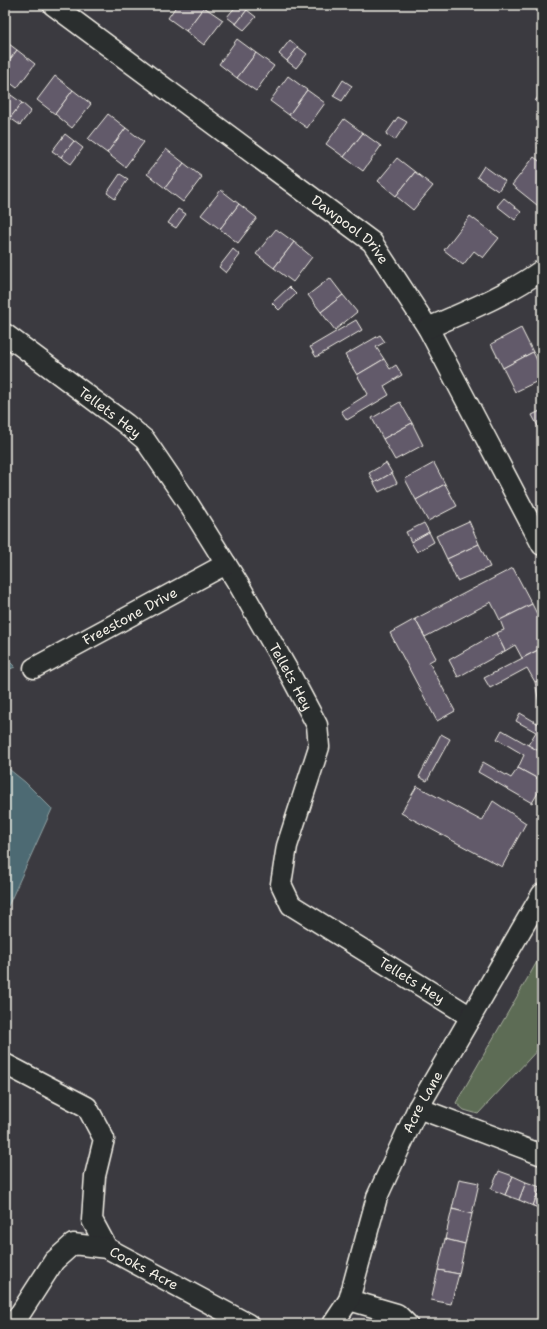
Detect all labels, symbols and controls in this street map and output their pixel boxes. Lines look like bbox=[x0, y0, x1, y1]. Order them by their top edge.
street label: Dawpool Drive bbox=[308, 191, 393, 267]
street label: Tellets Hey bbox=[75, 383, 145, 442]
street label: Freestone Drive bbox=[79, 583, 180, 649]
street label: Tellets Hey bbox=[265, 640, 317, 714]
street label: Tellets Hey bbox=[375, 953, 448, 1008]
street label: Acre Lane bbox=[399, 1067, 447, 1136]
street label: Cooks Acre bbox=[107, 1242, 182, 1294]

